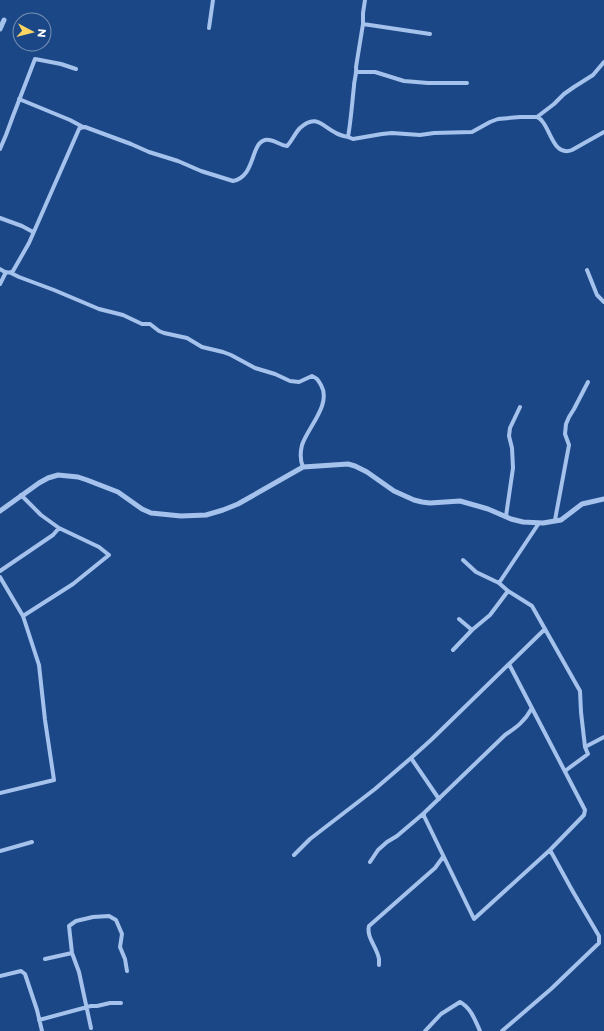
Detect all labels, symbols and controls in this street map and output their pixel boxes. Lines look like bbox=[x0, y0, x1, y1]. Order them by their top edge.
north arrow bbox=[12, 12, 52, 52]
text: N bbox=[34, 28, 49, 38]

